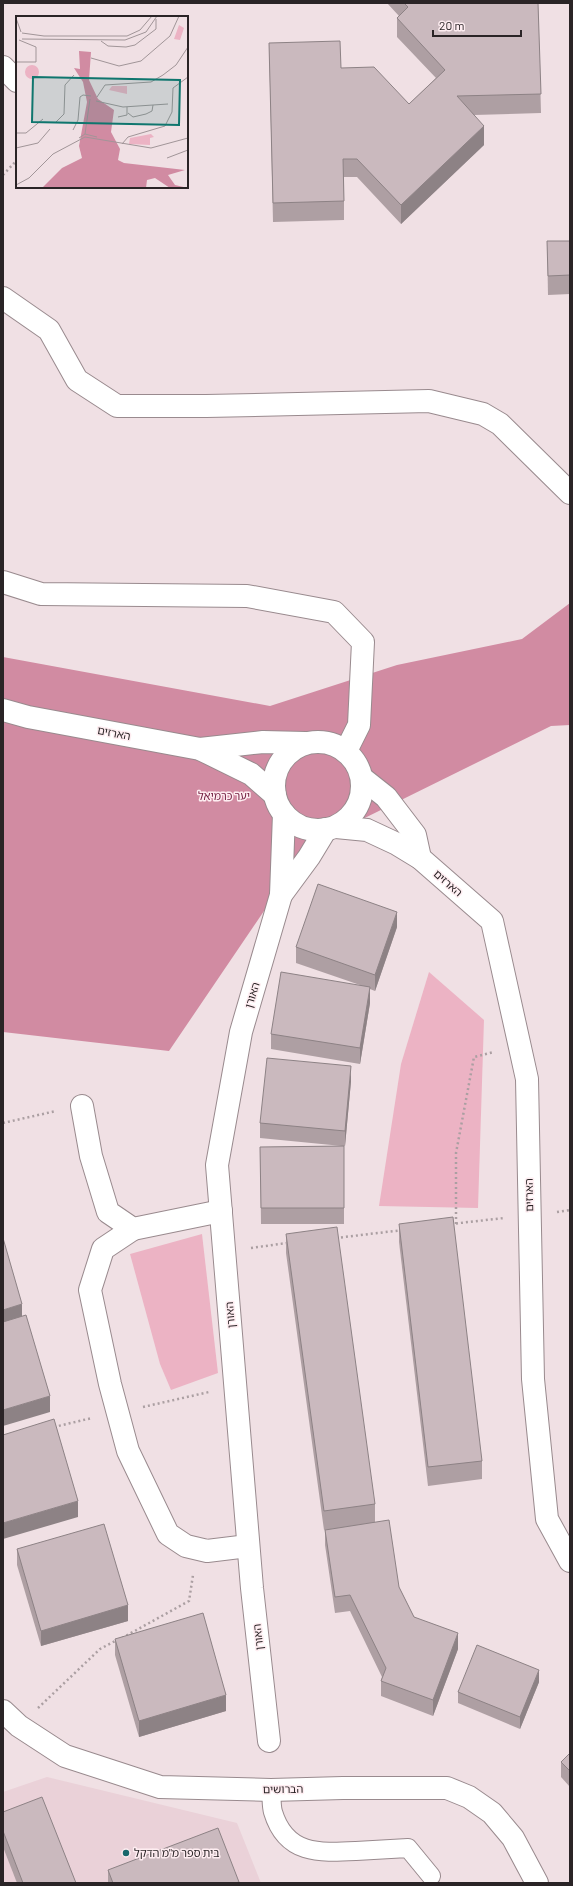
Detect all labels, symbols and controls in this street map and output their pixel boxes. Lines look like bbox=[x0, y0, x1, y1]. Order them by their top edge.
scale bar bbox=[433, 12, 521, 38]
inset map bbox=[16, 16, 188, 188]
text: 20 m bbox=[439, 18, 465, 32]
street label: הארזים bbox=[96, 723, 132, 742]
park label: יער כרמיאל bbox=[198, 789, 250, 802]
street label: הארזים bbox=[431, 867, 465, 899]
street label: האורן bbox=[241, 980, 262, 1009]
street label: הארזים bbox=[522, 1178, 535, 1212]
street label: האורן bbox=[222, 1301, 237, 1329]
street label: האורן bbox=[250, 1623, 265, 1651]
street label: הברושים bbox=[263, 1782, 303, 1795]
place label: בית ספר מ"מ הדקל bbox=[134, 1846, 220, 1859]
marker: בית ספר מ"מ הדקל bbox=[121, 1848, 131, 1858]

